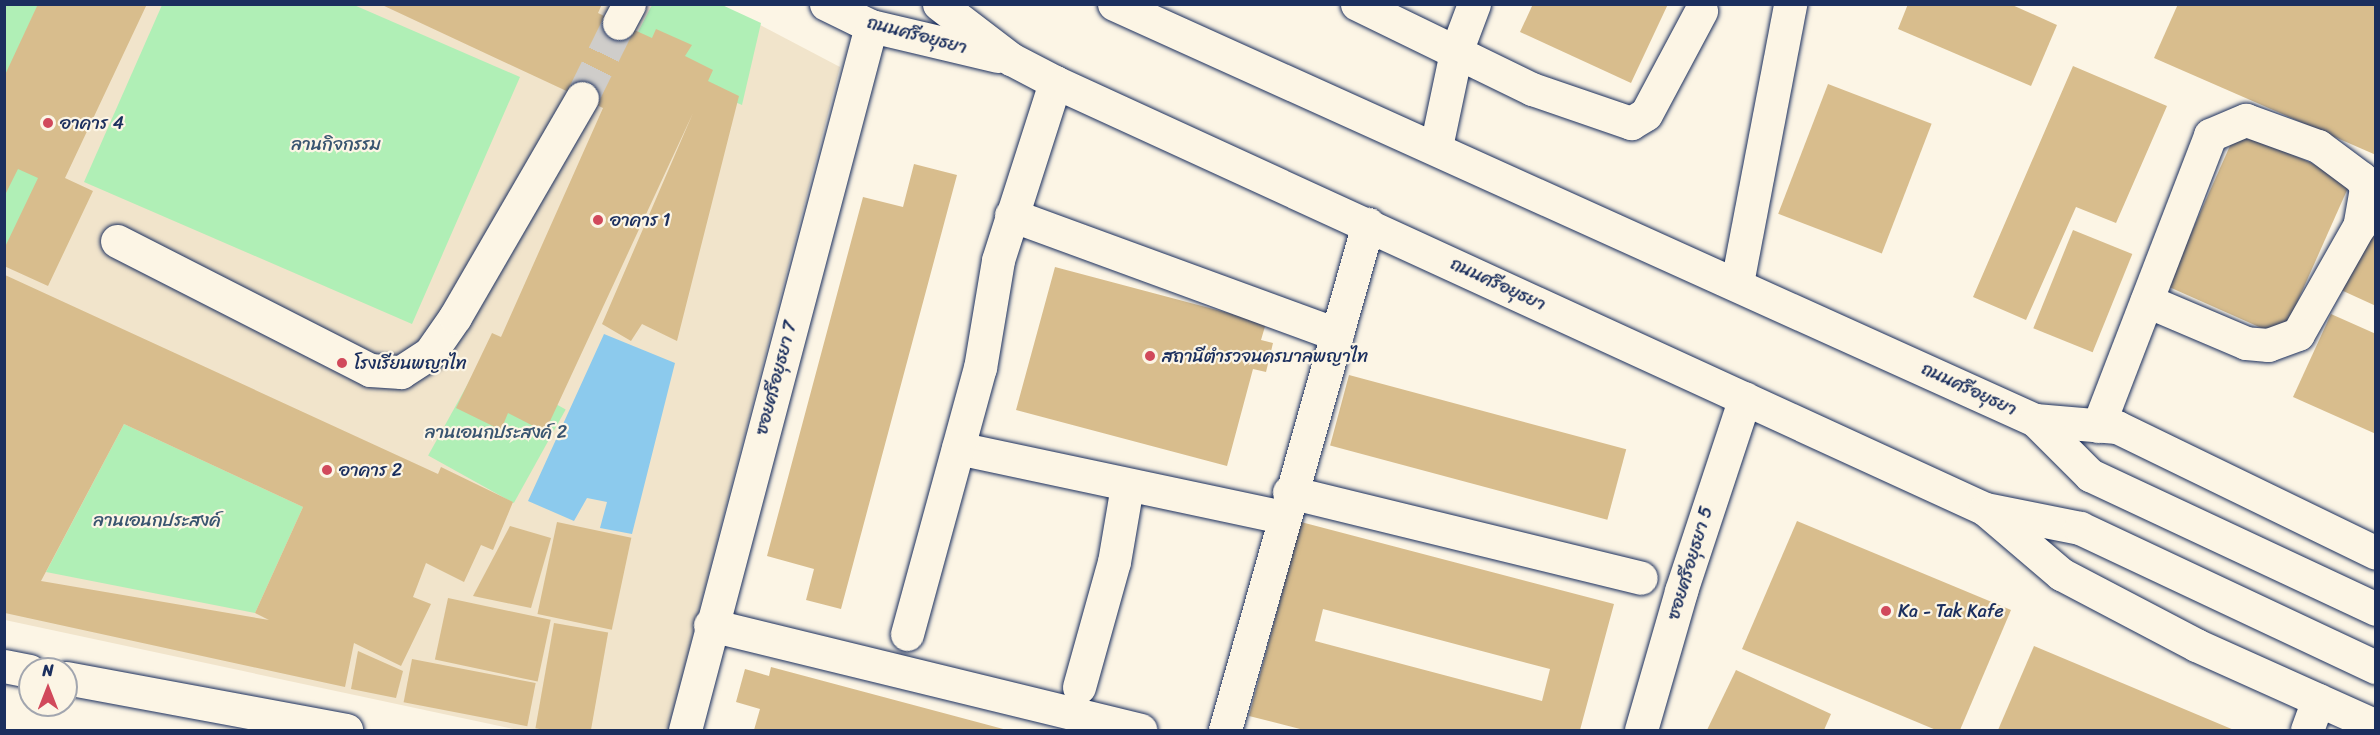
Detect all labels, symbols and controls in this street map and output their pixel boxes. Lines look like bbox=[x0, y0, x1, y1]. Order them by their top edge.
street label: ถนนศรีอยุธยา bbox=[865, 11, 969, 59]
place label: อาคาร 4 bbox=[60, 112, 124, 134]
marker: อาคาร 4 bbox=[41, 116, 55, 130]
park label: ลานกิจกรรม bbox=[291, 133, 381, 155]
place label: อาคาร 1 bbox=[610, 209, 670, 231]
marker: อาคาร 1 bbox=[591, 213, 605, 227]
street label: ถนนศรีอยุธยา bbox=[1447, 253, 1549, 315]
street label: ซอยศรีอยุธยา 7 bbox=[750, 319, 802, 437]
place label: สถานีตำรวจนครบาลพญาไท bbox=[1162, 345, 1368, 367]
marker: สถานีตำรวจนครบาลพญาไท bbox=[1143, 349, 1157, 363]
place label: โรงเรียนพญาไท bbox=[354, 352, 467, 374]
marker: โรงเรียนพญาไท bbox=[335, 356, 349, 370]
street label: ถนนศรีอยุธยา bbox=[1918, 358, 2020, 420]
park label: ลานเอนกประสงค์ 2 bbox=[425, 421, 567, 443]
place label: อาคาร 2 bbox=[339, 459, 402, 481]
marker: อาคาร 2 bbox=[320, 463, 334, 477]
street label: ซอยศรีอยุธยา 5 bbox=[1662, 504, 1718, 622]
park label: ลานเอนกประสงค์ bbox=[93, 509, 221, 531]
place label: Ka - Tak Kafe bbox=[1898, 600, 2005, 622]
marker: Ka - Tak Kafe bbox=[1879, 604, 1893, 618]
text: N bbox=[42, 656, 54, 685]
north arrow bbox=[18, 657, 78, 717]

